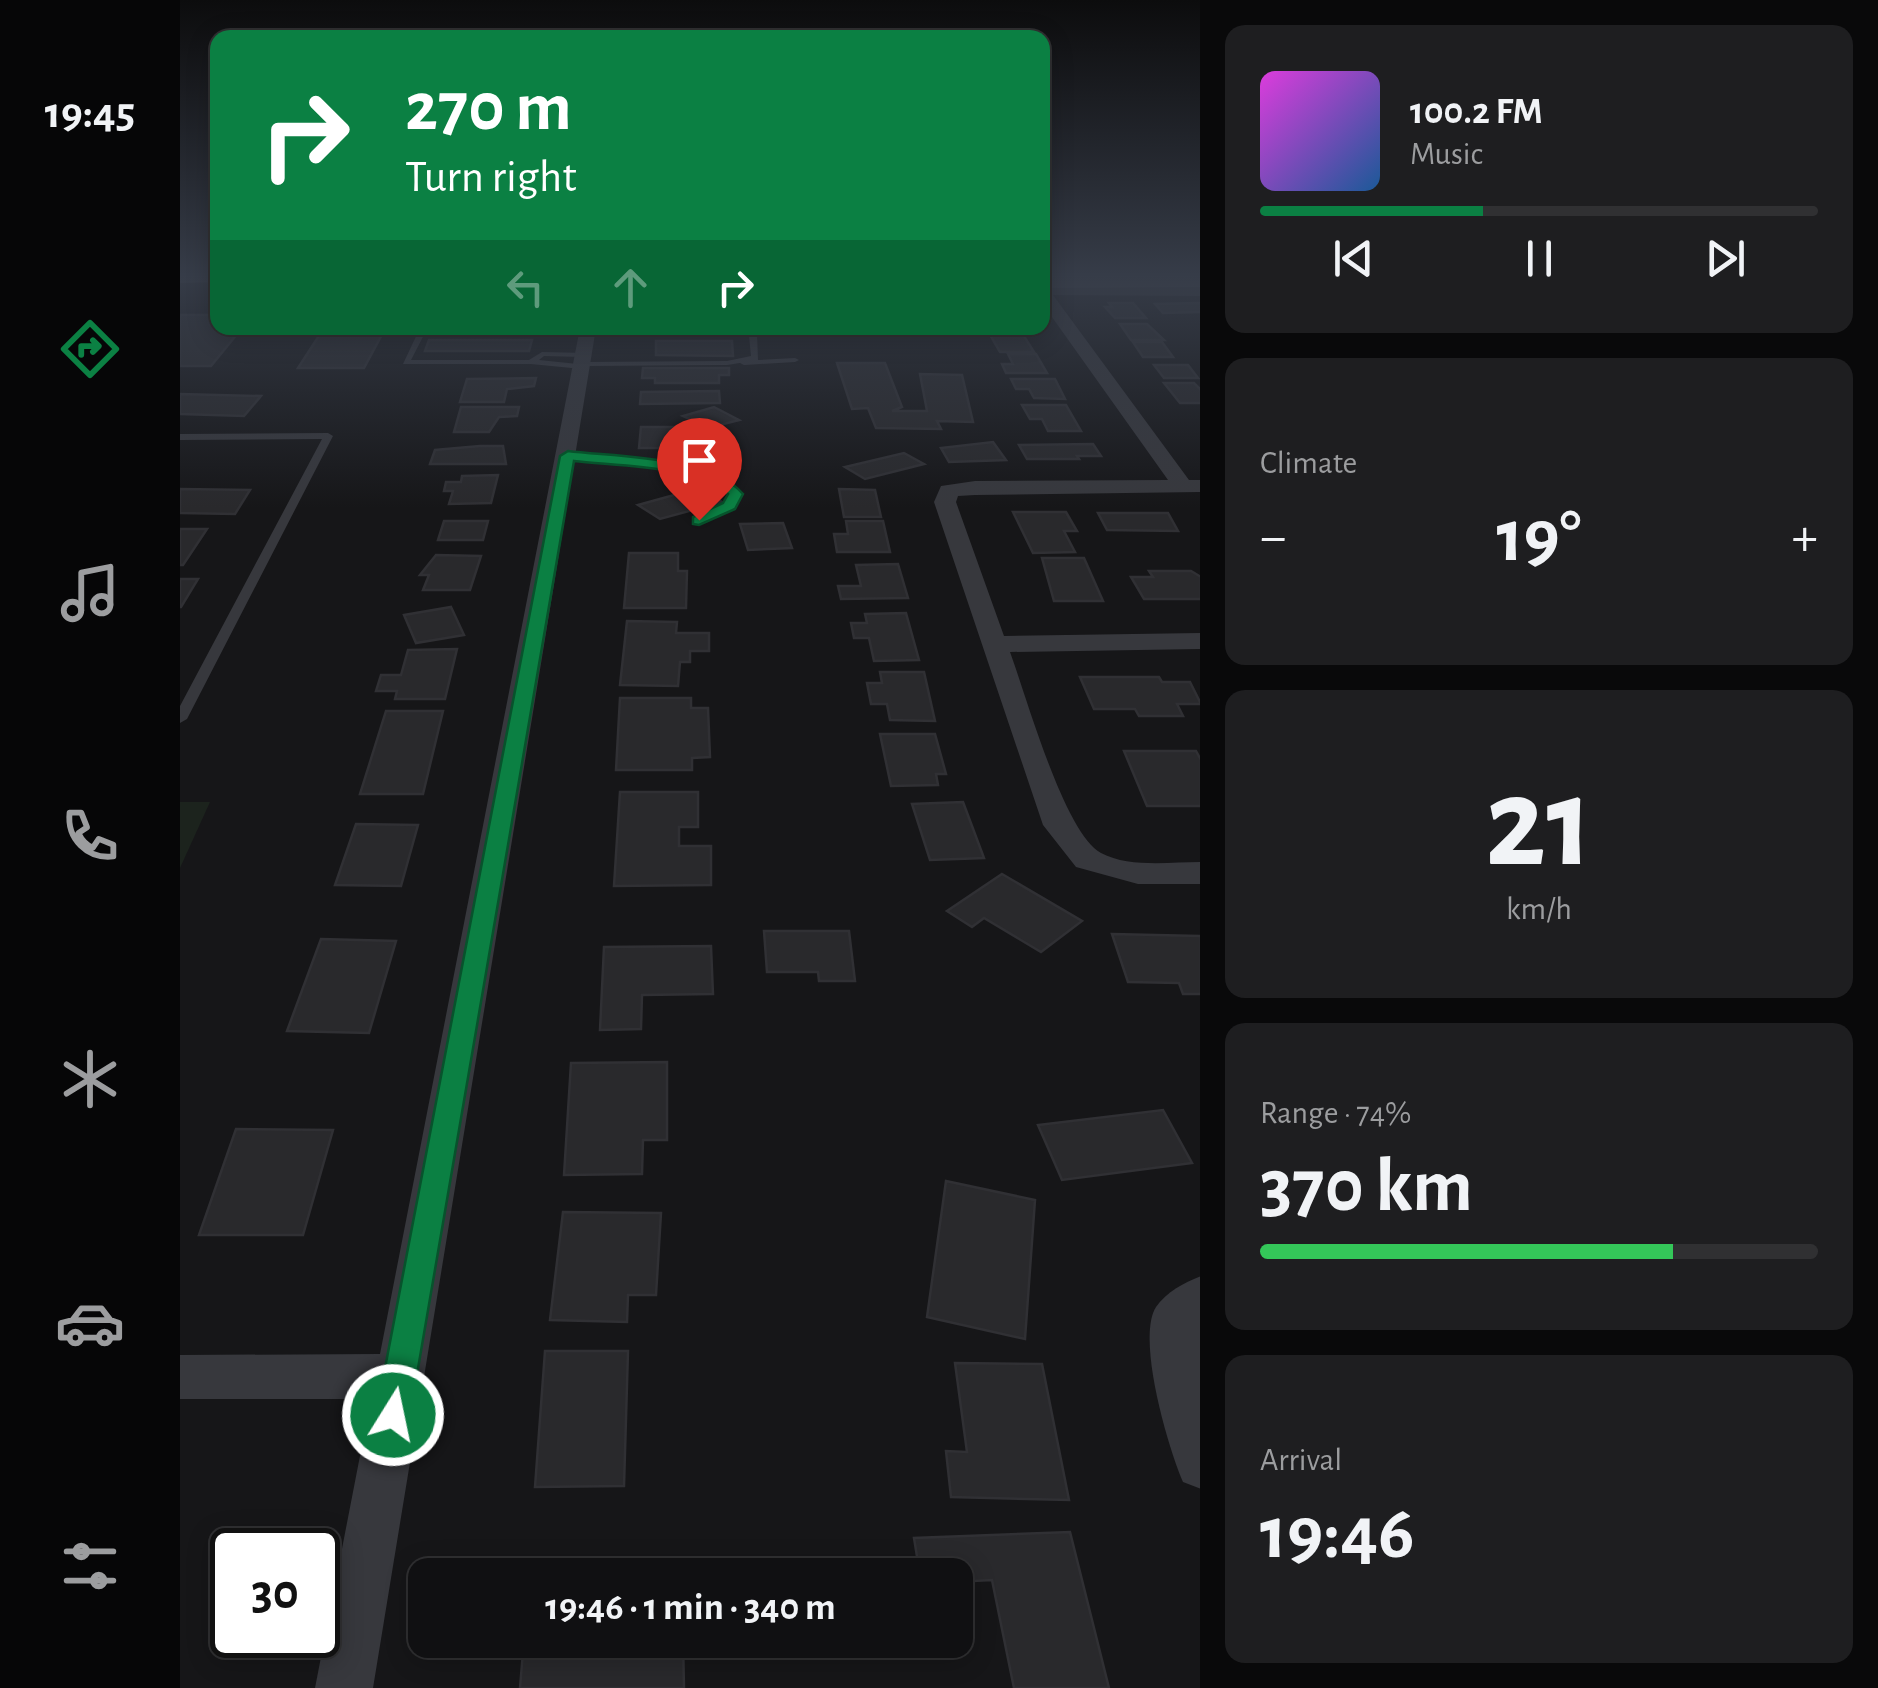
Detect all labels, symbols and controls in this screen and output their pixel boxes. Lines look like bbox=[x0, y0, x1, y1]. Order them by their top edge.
icon: right bbox=[240, 70, 370, 200]
text: 270 m bbox=[405, 73, 572, 143]
text: 19:45 bbox=[45, 91, 135, 136]
text: 100.2 FM bbox=[1410, 93, 1543, 131]
text: Music bbox=[1410, 138, 1483, 170]
text: Turn right bbox=[405, 155, 577, 200]
icon: previous bbox=[1326, 231, 1381, 286]
icon: pause bbox=[1512, 231, 1567, 286]
icon: next bbox=[1698, 231, 1753, 286]
icon: left bbox=[498, 260, 553, 315]
icon: ahead bbox=[603, 260, 658, 315]
icon: right bbox=[708, 260, 763, 315]
icon: directions bbox=[55, 314, 125, 384]
pin bbox=[657, 418, 742, 521]
icon: arrive bbox=[672, 433, 727, 488]
text: Climate bbox=[1260, 447, 1357, 479]
text: 19° bbox=[1496, 500, 1582, 575]
text: − bbox=[1260, 510, 1286, 565]
text: + bbox=[1792, 510, 1818, 565]
icon: music bbox=[55, 558, 125, 628]
text: 21 bbox=[1485, 760, 1593, 890]
icon: phone bbox=[55, 801, 125, 871]
text: km/h bbox=[1506, 893, 1572, 925]
icon: climate bbox=[55, 1044, 125, 1114]
text: Range · 74% bbox=[1260, 1097, 1411, 1129]
text: 370 km bbox=[1260, 1150, 1473, 1225]
icon: car bbox=[55, 1288, 125, 1358]
position arrow bbox=[341, 1363, 445, 1467]
text: Arrival bbox=[1260, 1444, 1342, 1476]
text: 19:46 bbox=[1260, 1497, 1414, 1572]
speed limit sign: 30 bbox=[210, 1528, 340, 1658]
icon: filters bbox=[55, 1531, 125, 1601]
text: 19:46 · 1 min · 340 m bbox=[545, 1589, 836, 1627]

